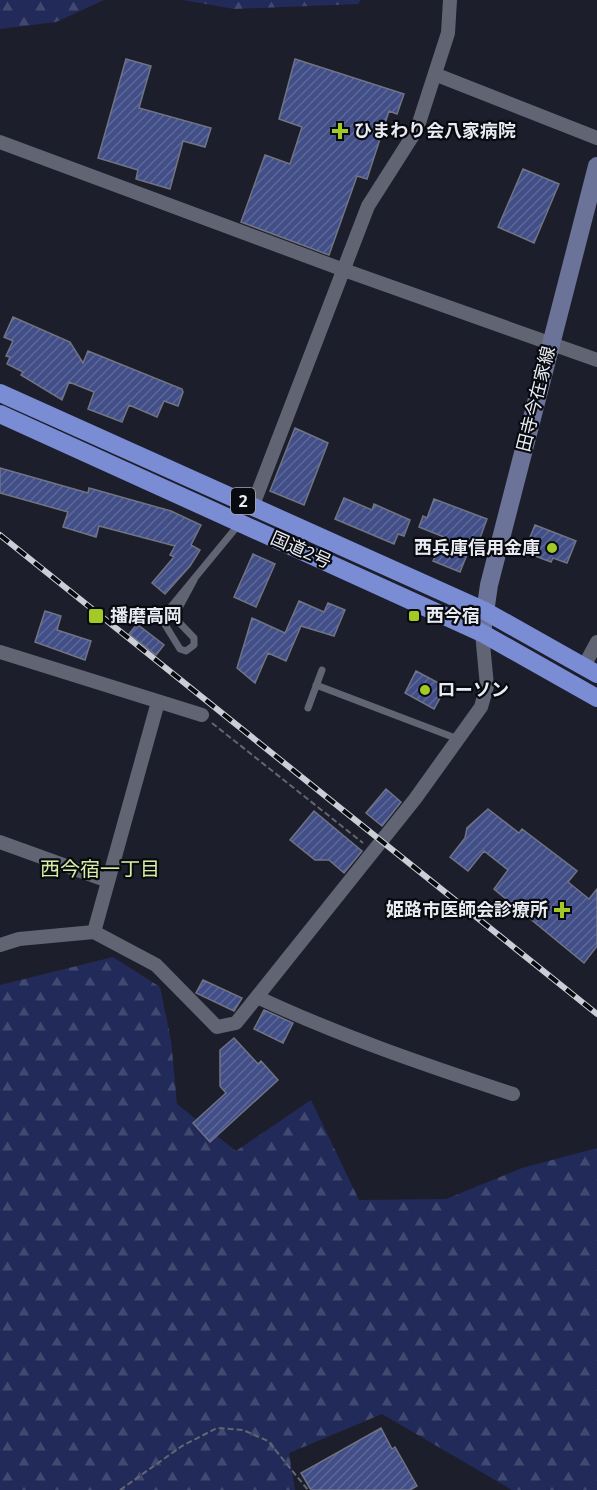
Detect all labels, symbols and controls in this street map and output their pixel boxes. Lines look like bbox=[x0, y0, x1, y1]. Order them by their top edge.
place label: ひまわり会八家病院 bbox=[354, 118, 516, 142]
marker: ひまわり会八家病院 bbox=[331, 122, 349, 140]
street label: 田寺今在家線 bbox=[510, 343, 560, 454]
road number: 2 bbox=[231, 488, 255, 514]
street label: 国道2号 bbox=[267, 525, 336, 573]
place label: 西兵庫信用金庫 bbox=[414, 535, 540, 559]
marker: 西兵庫信用金庫 bbox=[545, 541, 559, 555]
place label: 播磨高岡 bbox=[110, 603, 182, 627]
place label: 西今宿 bbox=[426, 603, 480, 627]
marker: 播磨高岡 bbox=[87, 607, 105, 625]
marker: 西今宿 bbox=[407, 609, 421, 623]
place label: ローソン bbox=[437, 677, 509, 701]
marker: ローソン bbox=[418, 683, 432, 697]
district label: 西今宿一丁目 bbox=[40, 855, 160, 882]
place label: 姫路市医師会診療所 bbox=[386, 897, 548, 921]
marker: 姫路市医師会診療所 bbox=[553, 901, 571, 919]

